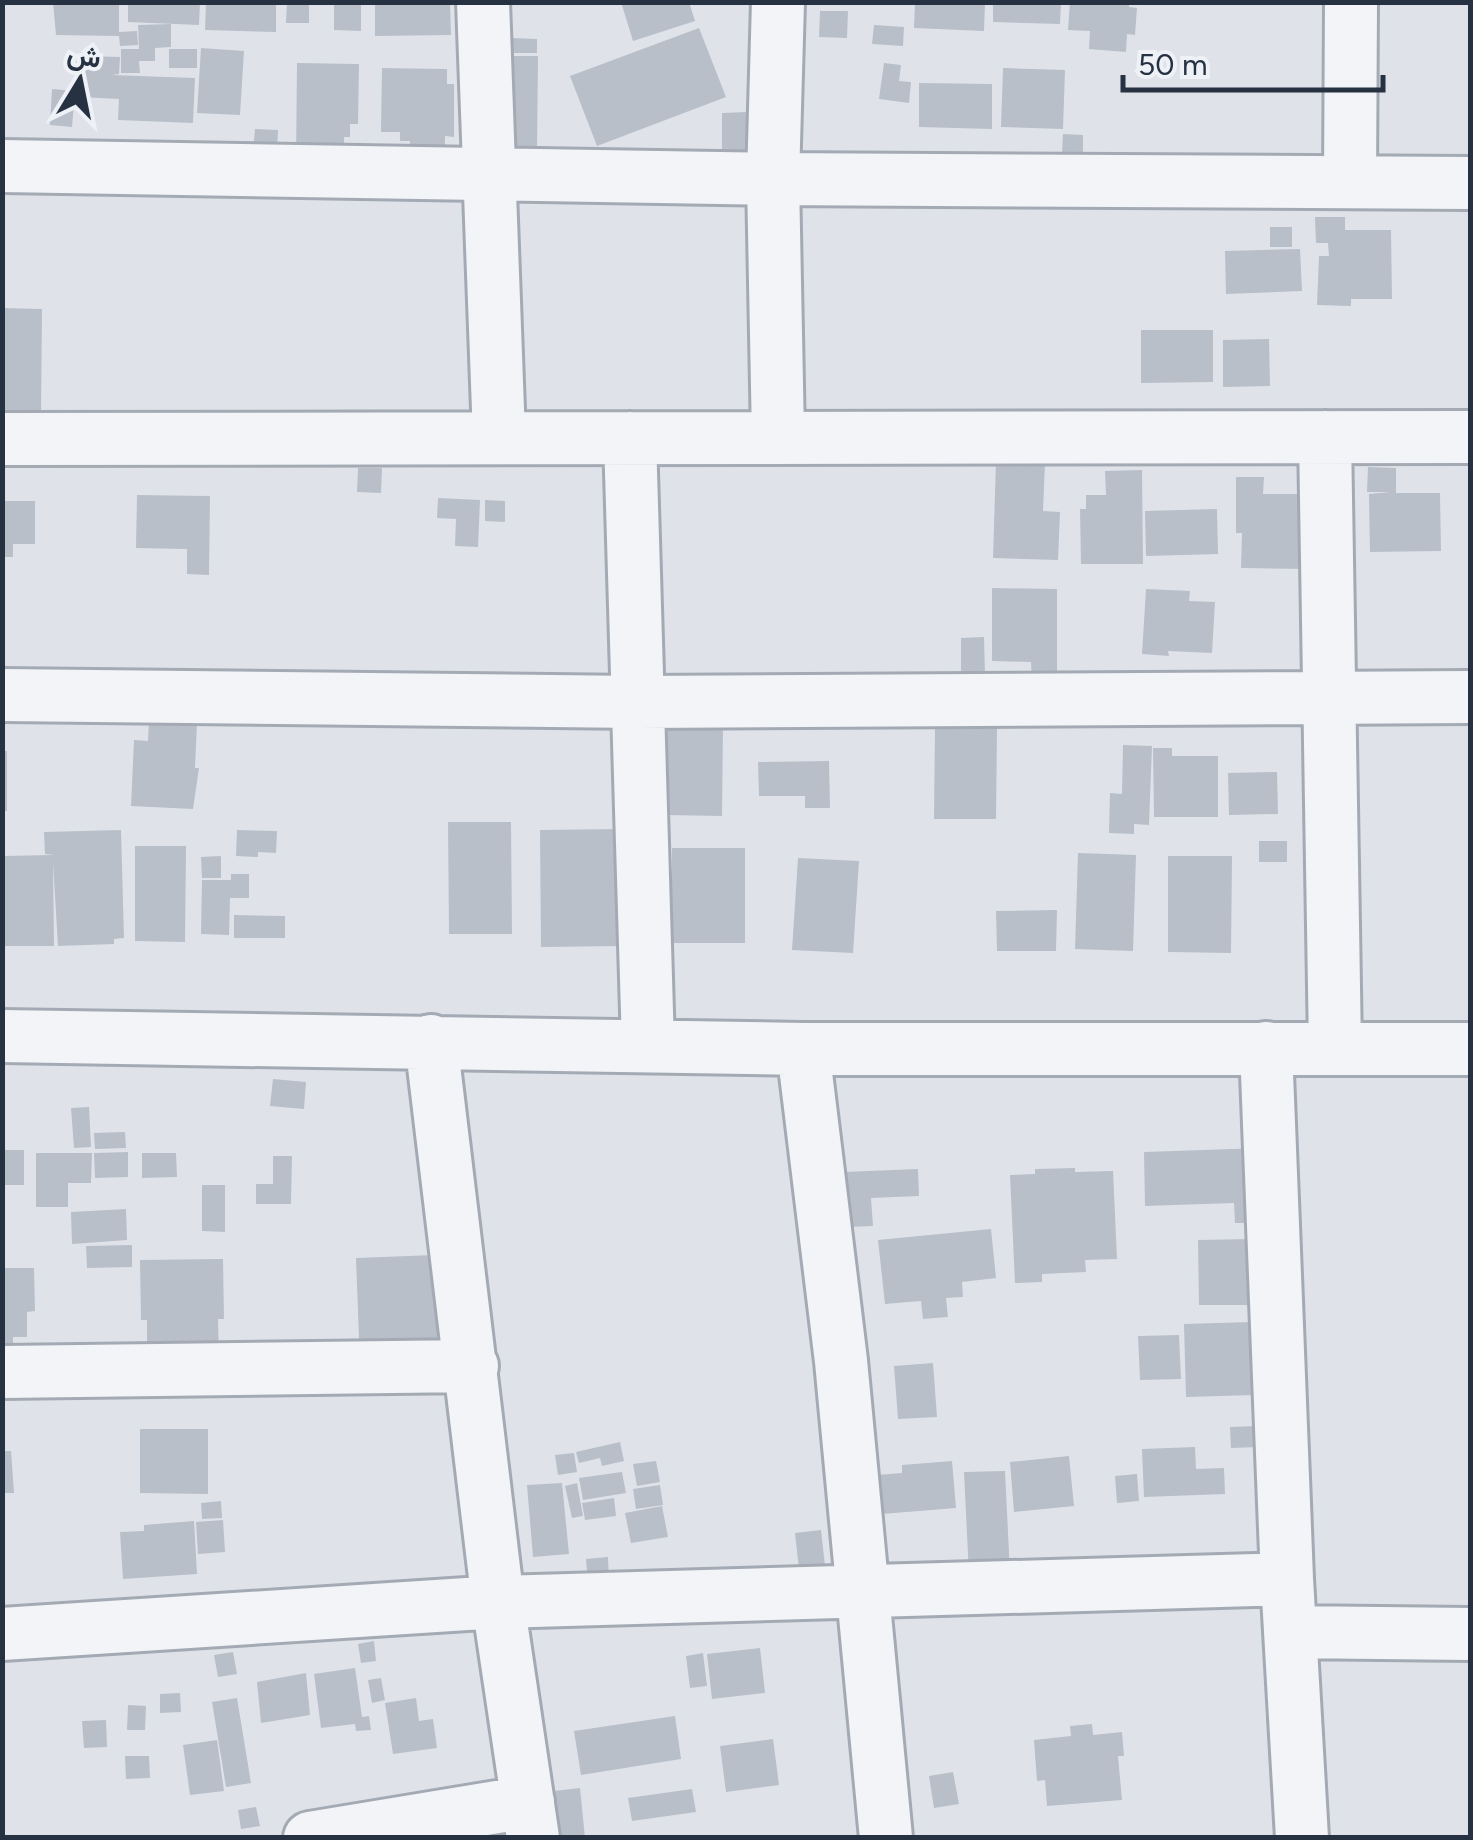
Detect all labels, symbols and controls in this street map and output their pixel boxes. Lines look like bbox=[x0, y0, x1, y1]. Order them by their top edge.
north arrow bbox=[30, 30, 130, 130]
scale bar bbox=[1123, 30, 1383, 92]
text: ش bbox=[65, 36, 104, 75]
text: 50 m bbox=[1138, 46, 1207, 83]

